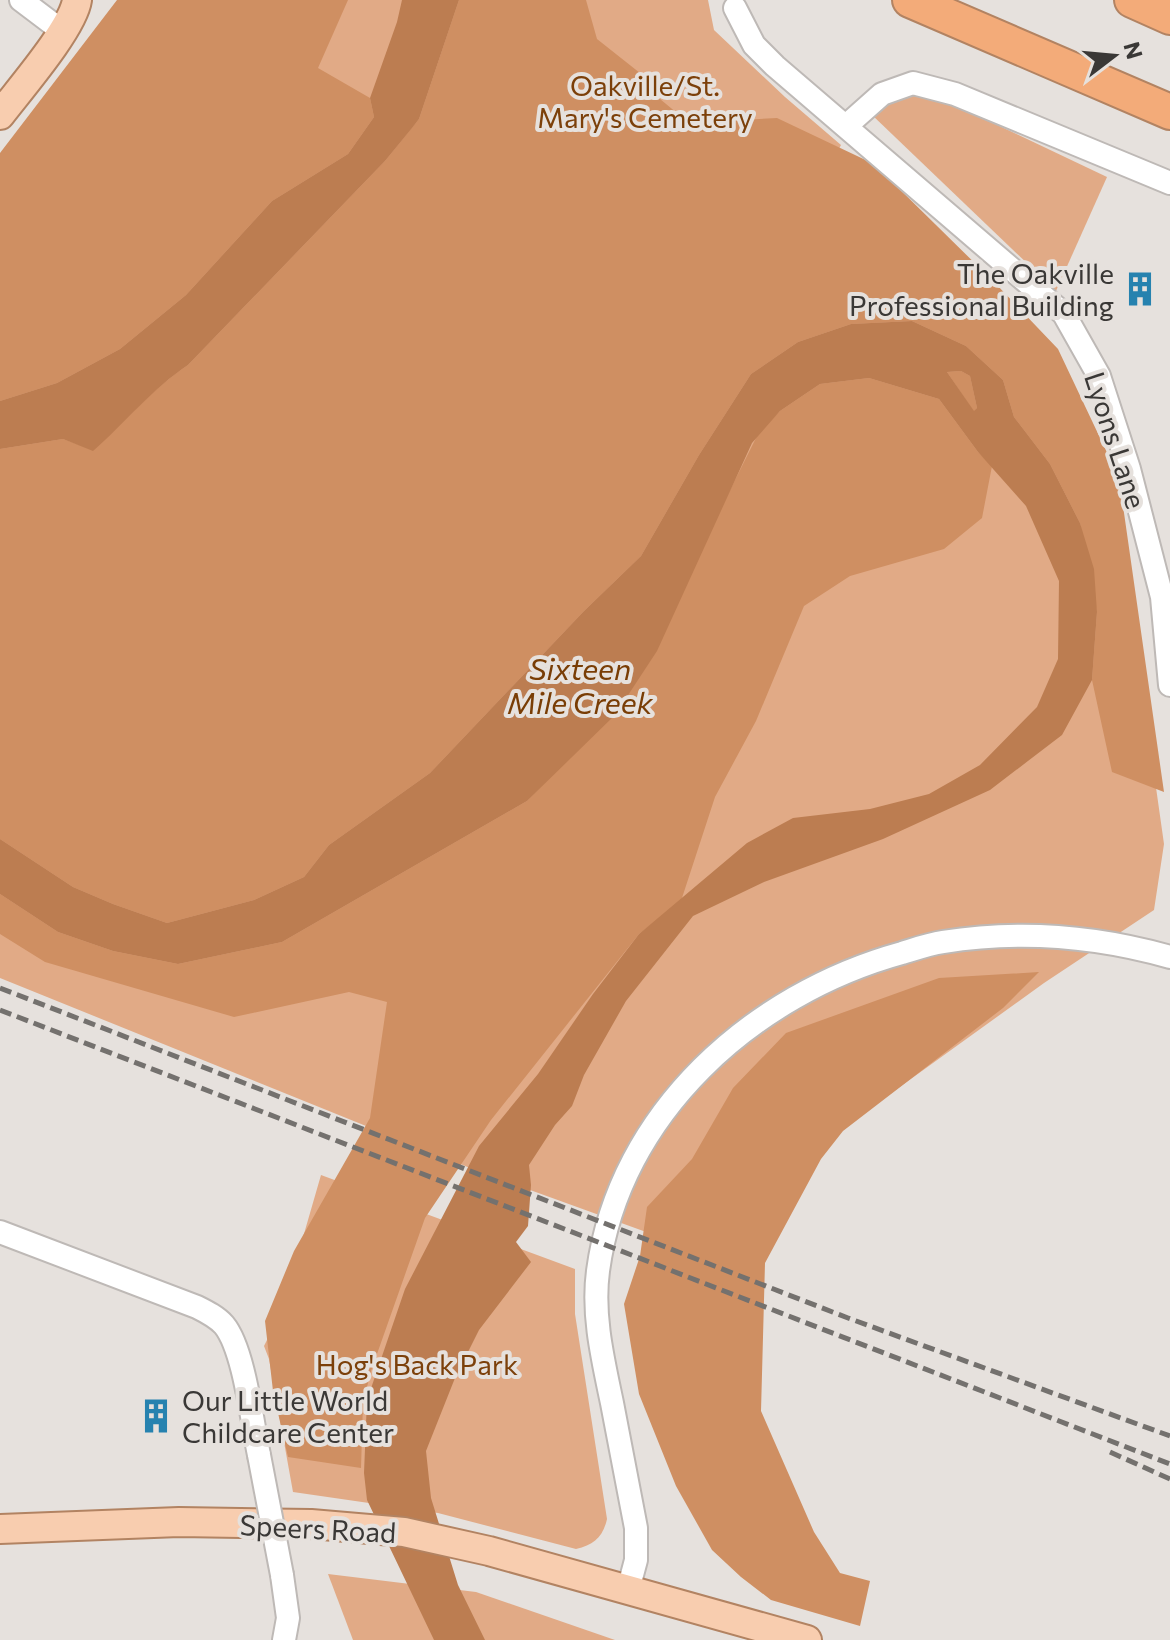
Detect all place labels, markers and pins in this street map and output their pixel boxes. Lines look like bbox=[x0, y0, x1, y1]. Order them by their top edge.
place label: The Oakville Professional Building bbox=[849, 256, 1114, 322]
building icon: The Oakville Professional Building bbox=[1121, 270, 1159, 308]
place label: Our Little World Childcare Center bbox=[182, 1383, 394, 1449]
building icon: Our Little World Childcare Center bbox=[137, 1397, 175, 1435]

